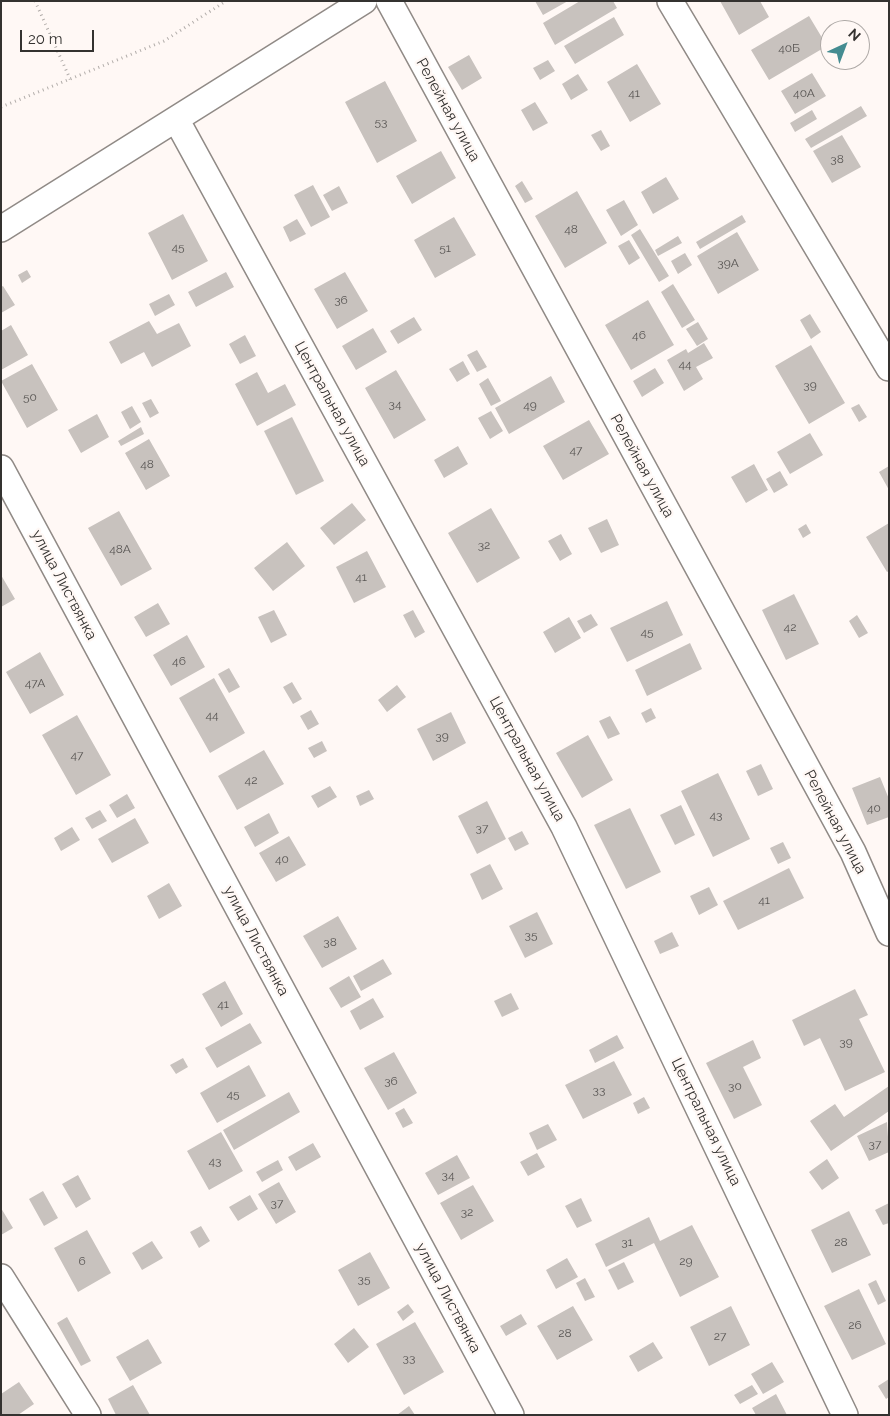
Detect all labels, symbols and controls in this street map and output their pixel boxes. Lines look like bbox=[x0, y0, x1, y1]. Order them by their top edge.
scale bar bbox=[22, 20, 96, 52]
north arrow bbox=[820, 20, 870, 70]
text: N bbox=[845, 25, 864, 44]
text: 20 m bbox=[28, 30, 63, 48]
house number: 40Б bbox=[778, 41, 800, 55]
street label: Релейная улица bbox=[412, 55, 484, 165]
house number: 41 bbox=[628, 86, 640, 100]
house number: 40А bbox=[793, 86, 815, 100]
house number: 53 bbox=[375, 115, 387, 129]
house number: 38 bbox=[830, 152, 844, 166]
house number: 48 bbox=[564, 222, 578, 236]
house number: 45 bbox=[171, 240, 185, 254]
house number: 51 bbox=[439, 241, 451, 255]
house number: 39А bbox=[717, 256, 739, 270]
house number: 36 bbox=[334, 293, 348, 307]
house number: 46 bbox=[632, 328, 646, 342]
street label: Центральная улица bbox=[290, 338, 374, 470]
house number: 44 bbox=[678, 357, 692, 371]
house number: 39 bbox=[803, 378, 817, 392]
house number: 50 bbox=[23, 390, 37, 404]
house number: 34 bbox=[389, 397, 401, 411]
house number: 49 bbox=[523, 398, 537, 412]
street label: Релейная улица bbox=[606, 411, 678, 521]
house number: 47 bbox=[570, 443, 582, 457]
house number: 48 bbox=[140, 457, 154, 471]
street label: улица Листвянка bbox=[27, 527, 101, 643]
house number: 32 bbox=[478, 538, 490, 552]
house number: 48А bbox=[109, 542, 131, 556]
house number: 41 bbox=[355, 570, 367, 584]
house number: 42 bbox=[784, 620, 796, 634]
house number: 45 bbox=[640, 625, 654, 639]
house number: 46 bbox=[172, 654, 186, 668]
house number: 47А bbox=[25, 676, 45, 690]
street label: Центральная улица bbox=[485, 693, 569, 825]
house number: 44 bbox=[205, 708, 219, 722]
house number: 39 bbox=[435, 729, 449, 743]
house number: 47 bbox=[71, 748, 83, 762]
street label: Релейная улица bbox=[800, 767, 870, 877]
house number: 42 bbox=[245, 773, 257, 787]
house number: 40 bbox=[867, 801, 881, 815]
house number: 43 bbox=[710, 808, 722, 822]
house number: 37 bbox=[476, 821, 488, 835]
house number: 40 bbox=[275, 852, 289, 866]
street label: улица Листвянка bbox=[219, 883, 293, 999]
house number: 41 bbox=[758, 893, 770, 907]
house number: 35 bbox=[525, 928, 537, 942]
house number: 38 bbox=[323, 935, 337, 949]
house number: 41 bbox=[217, 997, 229, 1011]
house number: 39 bbox=[839, 1035, 853, 1049]
street label: Центральная улица bbox=[667, 1055, 745, 1189]
house number: 36 bbox=[384, 1074, 398, 1088]
house number: 30 bbox=[728, 1079, 742, 1093]
house number: 33 bbox=[593, 1083, 605, 1097]
house number: 45 bbox=[226, 1087, 240, 1101]
house number: 37 bbox=[869, 1137, 881, 1151]
house number: 43 bbox=[209, 1154, 221, 1168]
house number: 34 bbox=[442, 1168, 454, 1182]
house number: 37 bbox=[271, 1196, 283, 1210]
house number: 32 bbox=[461, 1205, 473, 1219]
house number: 31 bbox=[621, 1235, 633, 1249]
house number: 28 bbox=[834, 1235, 848, 1249]
street label: улица Листвянка bbox=[411, 1240, 485, 1356]
house number: 6 bbox=[78, 1254, 86, 1268]
house number: 29 bbox=[679, 1254, 693, 1268]
house number: 35 bbox=[358, 1272, 370, 1286]
house number: 26 bbox=[848, 1318, 862, 1332]
house number: 28 bbox=[558, 1326, 572, 1340]
house number: 27 bbox=[714, 1329, 726, 1343]
house number: 33 bbox=[403, 1351, 415, 1365]

